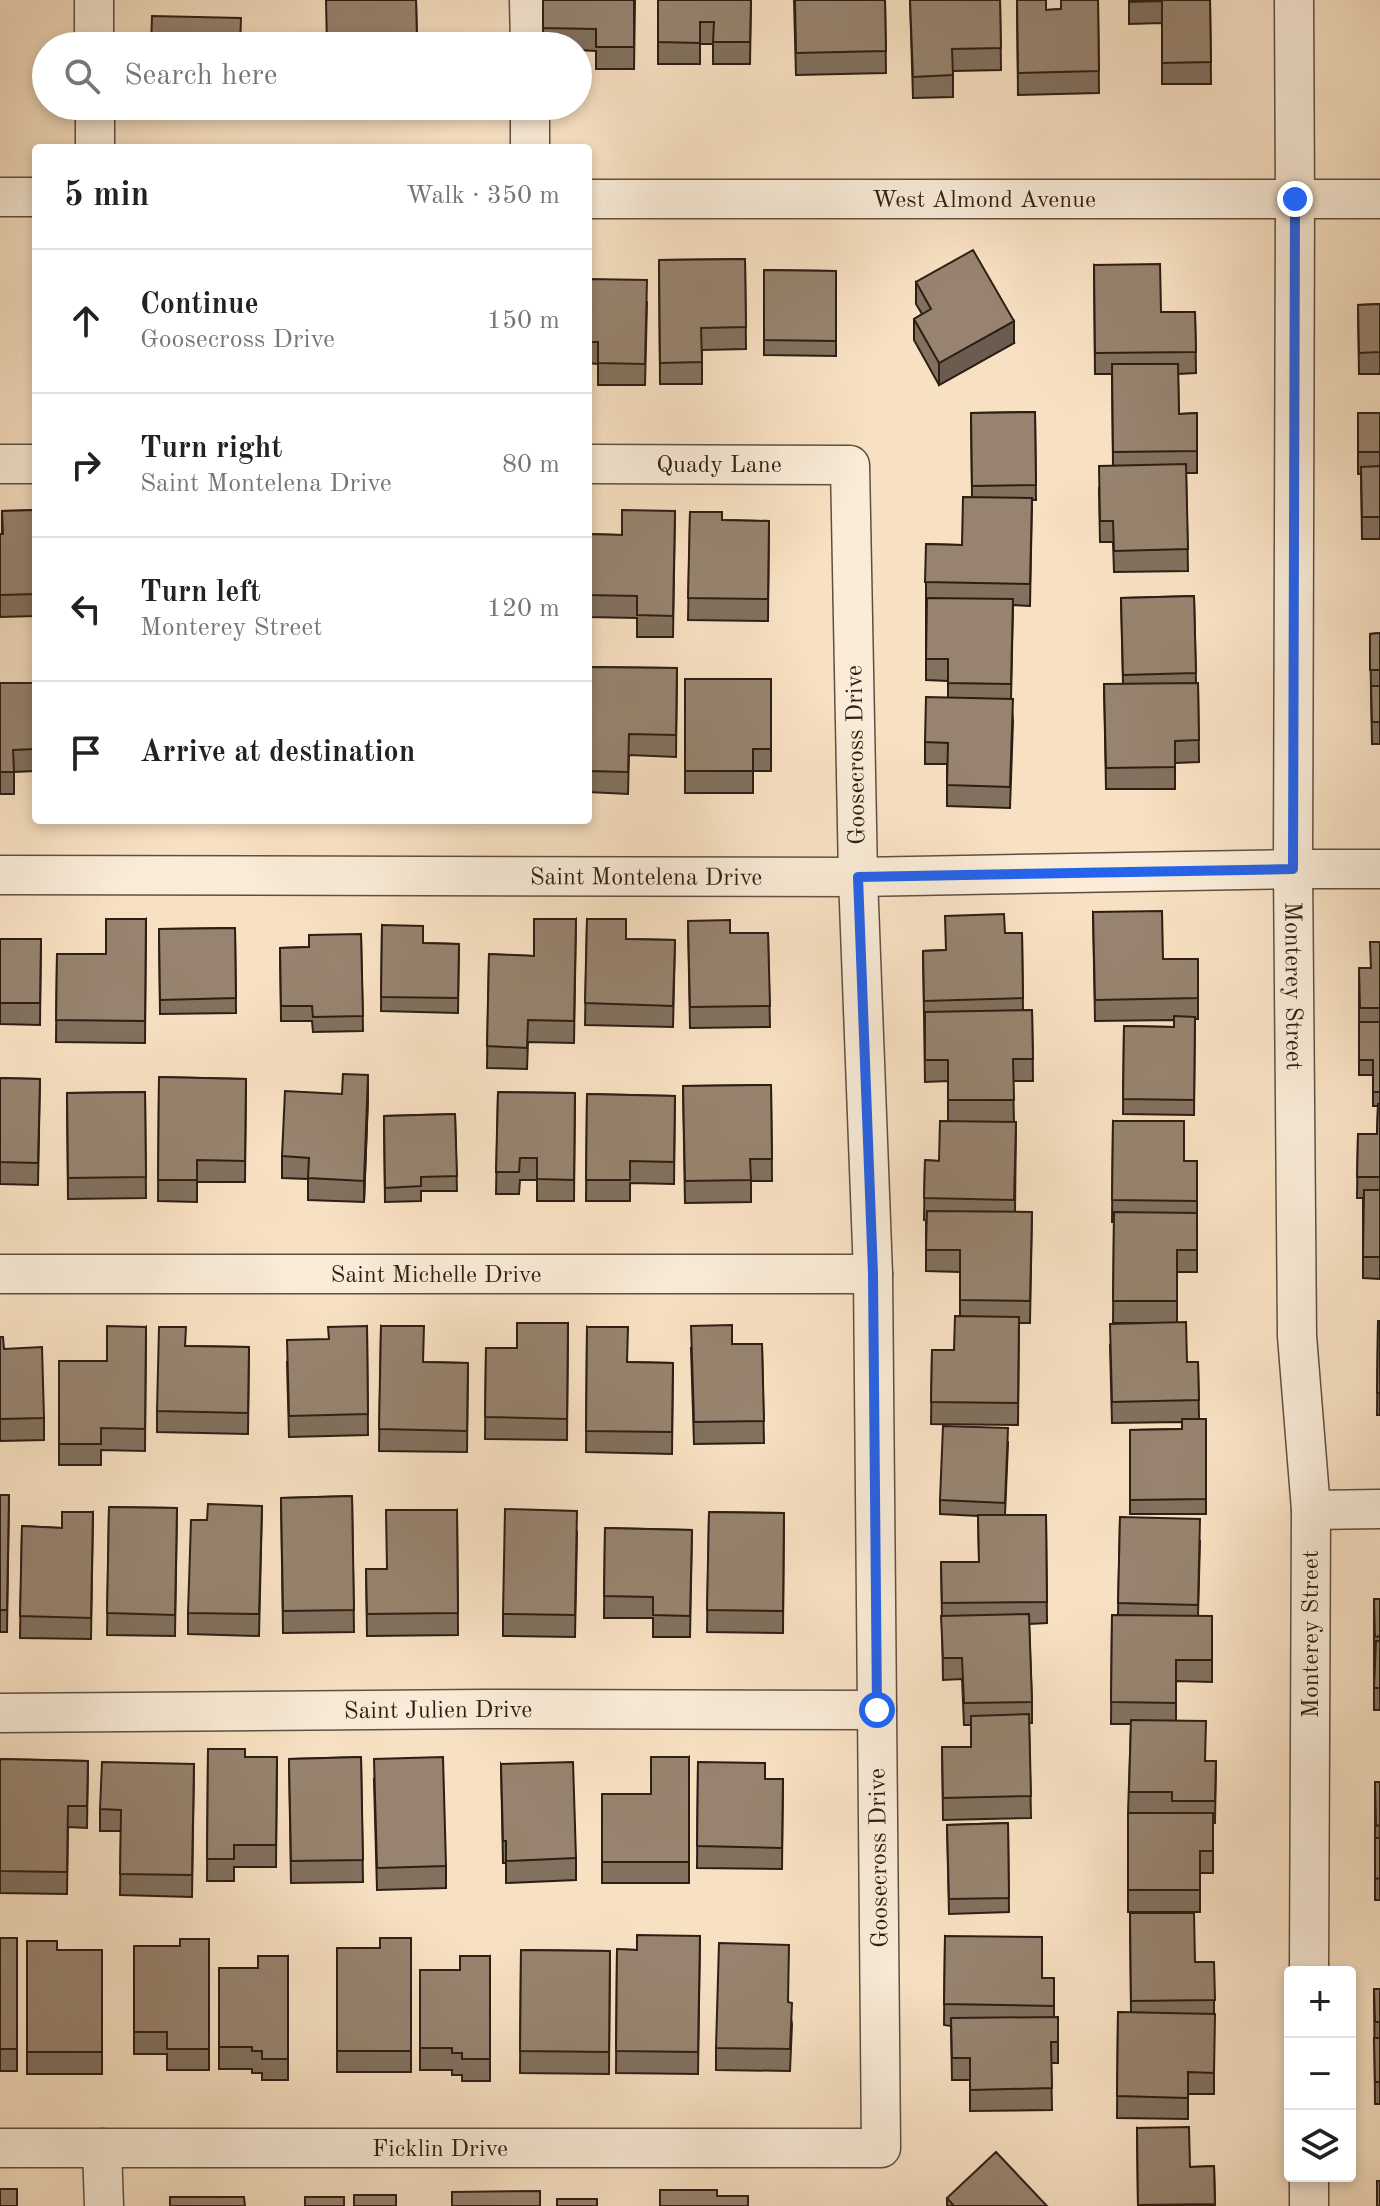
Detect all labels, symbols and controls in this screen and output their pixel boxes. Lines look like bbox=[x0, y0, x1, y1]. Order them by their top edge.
search box bbox=[32, 32, 592, 120]
icon: search bbox=[60, 54, 104, 98]
text: Search here bbox=[124, 61, 278, 91]
text: 5 min bbox=[64, 179, 149, 213]
route end bbox=[1277, 181, 1313, 217]
text: Walk · 350 m bbox=[406, 183, 560, 209]
street label: West Almond Avenue bbox=[872, 189, 1096, 213]
text: Continue bbox=[140, 290, 259, 320]
icon: ahead bbox=[64, 299, 108, 343]
text: 150 m bbox=[487, 308, 560, 334]
text: Goosecross Drive bbox=[140, 327, 335, 353]
text: Turn right bbox=[140, 434, 282, 464]
icon: right bbox=[64, 443, 108, 487]
text: 80 m bbox=[502, 452, 560, 478]
street label: Quady Lane bbox=[656, 454, 782, 478]
text: Saint Montelena Drive bbox=[140, 471, 392, 497]
text: Turn left bbox=[140, 578, 261, 608]
icon: left bbox=[64, 587, 108, 631]
text: 120 m bbox=[487, 596, 560, 622]
text: Monterey Street bbox=[140, 615, 322, 641]
street label: Goosecross Drive bbox=[843, 665, 871, 845]
icon: arrive bbox=[64, 731, 108, 775]
text: Arrive at destination bbox=[140, 738, 415, 768]
street label: Saint Montelena Drive bbox=[530, 866, 762, 891]
street label: Monterey Street bbox=[1279, 902, 1305, 1070]
street label: Saint Michelle Drive bbox=[331, 1264, 541, 1288]
street label: Monterey Street bbox=[1300, 1550, 1324, 1718]
route start bbox=[859, 1692, 895, 1728]
street label: Saint Julien Drive bbox=[344, 1699, 532, 1724]
street label: Goosecross Drive bbox=[866, 1768, 894, 1948]
map controls bbox=[1284, 1966, 1356, 2182]
button: + bbox=[1284, 1966, 1356, 2038]
button: − bbox=[1284, 2038, 1356, 2110]
button: layers bbox=[1284, 2110, 1356, 2182]
street label: Ficklin Drive bbox=[372, 2138, 508, 2162]

